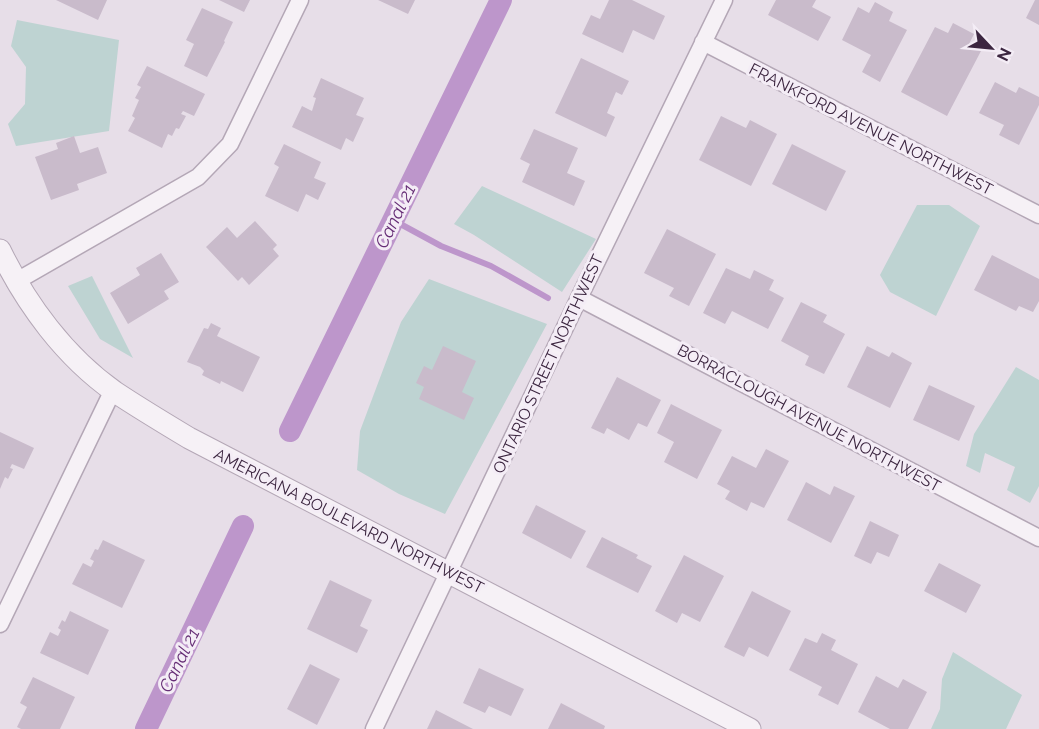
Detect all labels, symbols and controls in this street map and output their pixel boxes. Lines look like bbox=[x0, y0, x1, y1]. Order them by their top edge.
north arrow bbox=[961, 18, 1021, 78]
text: N bbox=[993, 45, 1015, 64]
street label: FRANKFORD AVENUE NORTHWEST bbox=[746, 59, 996, 199]
water label: Canal 21 bbox=[371, 181, 419, 251]
street label: ONTARIO STREET NORTHWEST bbox=[489, 251, 607, 476]
street label: BORRACLOUGH AVENUE NORTHWEST bbox=[674, 340, 944, 496]
street label: AMERICANA BOULEVARD NORTHWEST bbox=[211, 444, 487, 598]
water label: Canal 21 bbox=[155, 625, 203, 695]

